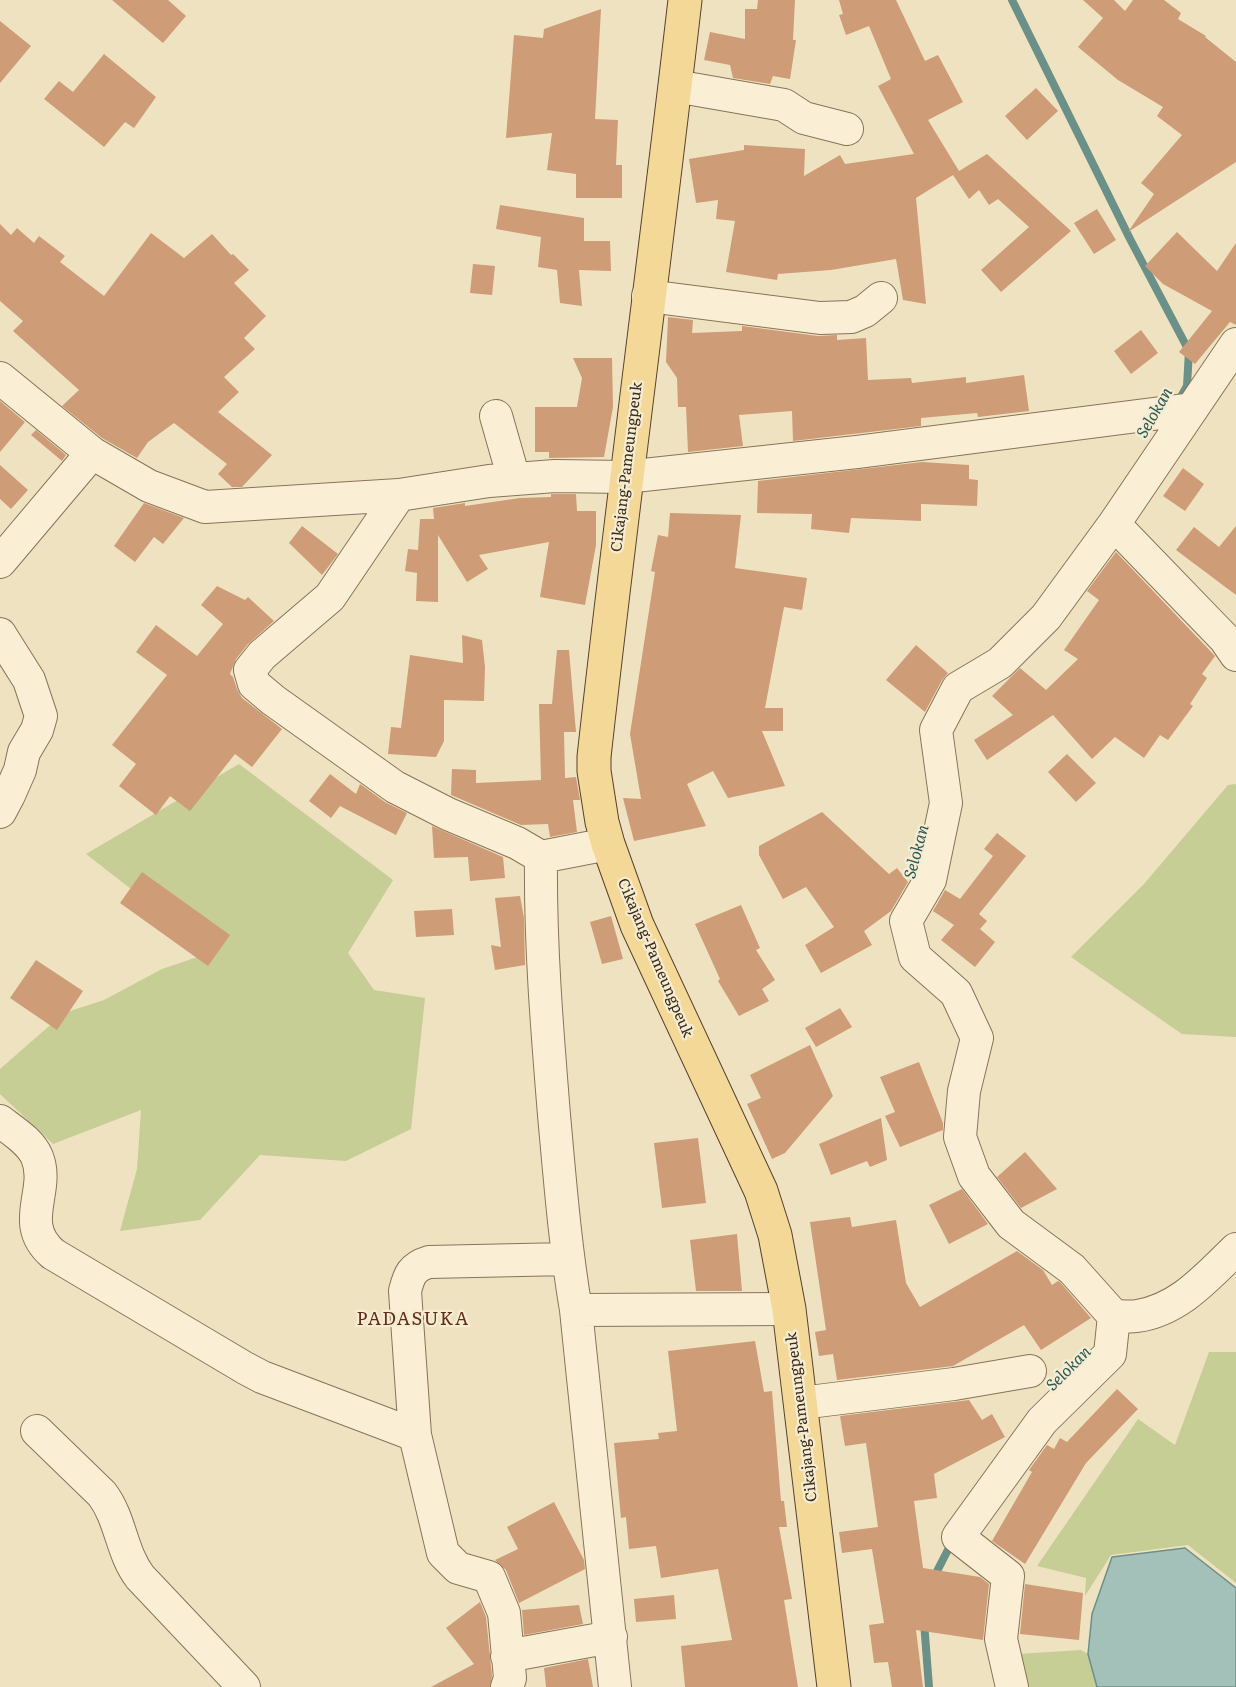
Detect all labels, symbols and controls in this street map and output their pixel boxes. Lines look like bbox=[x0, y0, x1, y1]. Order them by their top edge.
street label: Cikajang-Pameungpeuk bbox=[608, 381, 646, 553]
water label: Selokan bbox=[1133, 384, 1177, 442]
water label: Selokan bbox=[901, 823, 933, 881]
street label: Cikajang-Pameungpeuk bbox=[613, 876, 697, 1040]
district label: PADASUKA bbox=[356, 1309, 470, 1331]
street label: Cikajang-Pameungpeuk bbox=[783, 1331, 821, 1503]
water label: Selokan bbox=[1043, 1343, 1095, 1395]

